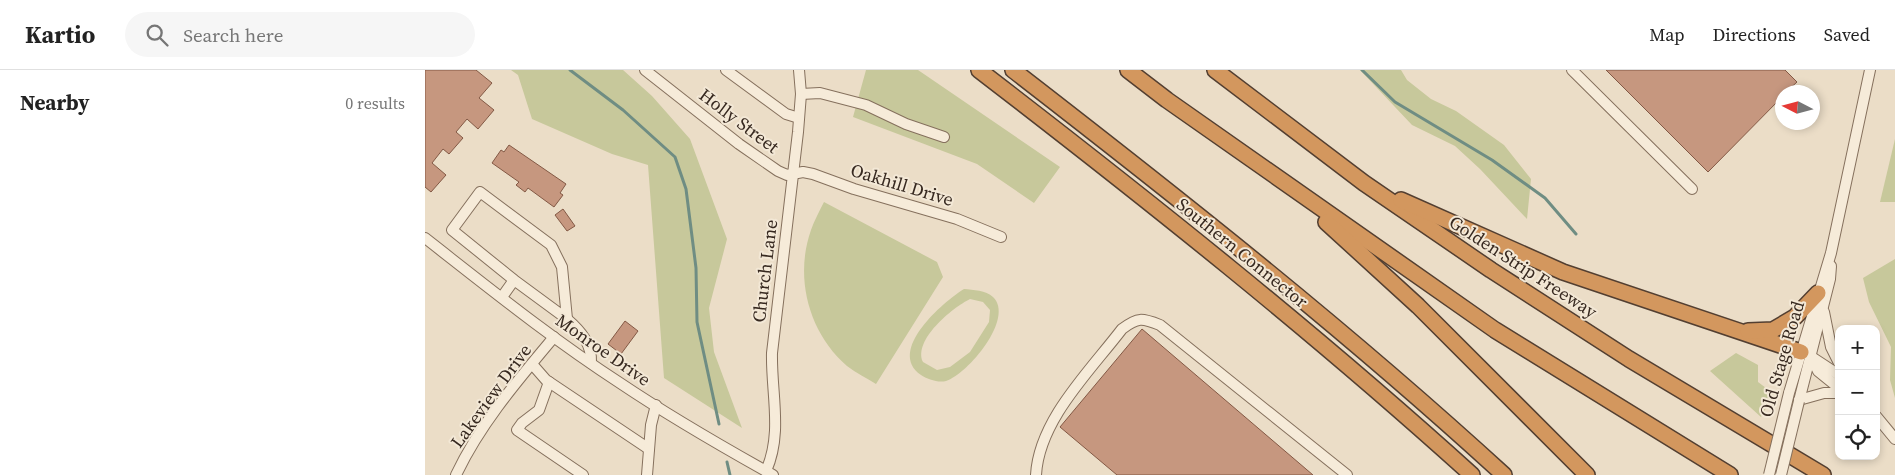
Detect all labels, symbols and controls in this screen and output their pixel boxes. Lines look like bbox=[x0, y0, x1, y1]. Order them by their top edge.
search box bbox=[125, 12, 475, 57]
text: Kartio bbox=[25, 18, 95, 51]
icon: search bbox=[143, 21, 171, 49]
text: Search here bbox=[183, 22, 283, 48]
text: Map bbox=[1649, 22, 1685, 47]
text: Directions bbox=[1713, 22, 1796, 47]
text: Saved bbox=[1824, 22, 1870, 47]
street label: Holly Street bbox=[694, 82, 784, 159]
north arrow bbox=[1775, 85, 1820, 130]
text: Nearby bbox=[20, 88, 90, 117]
text: 0 results bbox=[345, 92, 405, 114]
street label: Oakhill Drive bbox=[848, 157, 957, 212]
street label: Southern Connector bbox=[1171, 192, 1314, 314]
street label: Golden Strip Freeway bbox=[1445, 209, 1603, 324]
street label: Church Lane bbox=[746, 218, 783, 324]
street label: Old Stage Road bbox=[1753, 298, 1810, 420]
street label: Monroe Drive bbox=[551, 308, 656, 392]
map controls bbox=[1835, 325, 1880, 460]
button: + bbox=[1835, 325, 1880, 370]
street label: Lakeview Drive bbox=[444, 339, 537, 453]
button: − bbox=[1835, 370, 1880, 415]
button: locate bbox=[1835, 415, 1880, 460]

